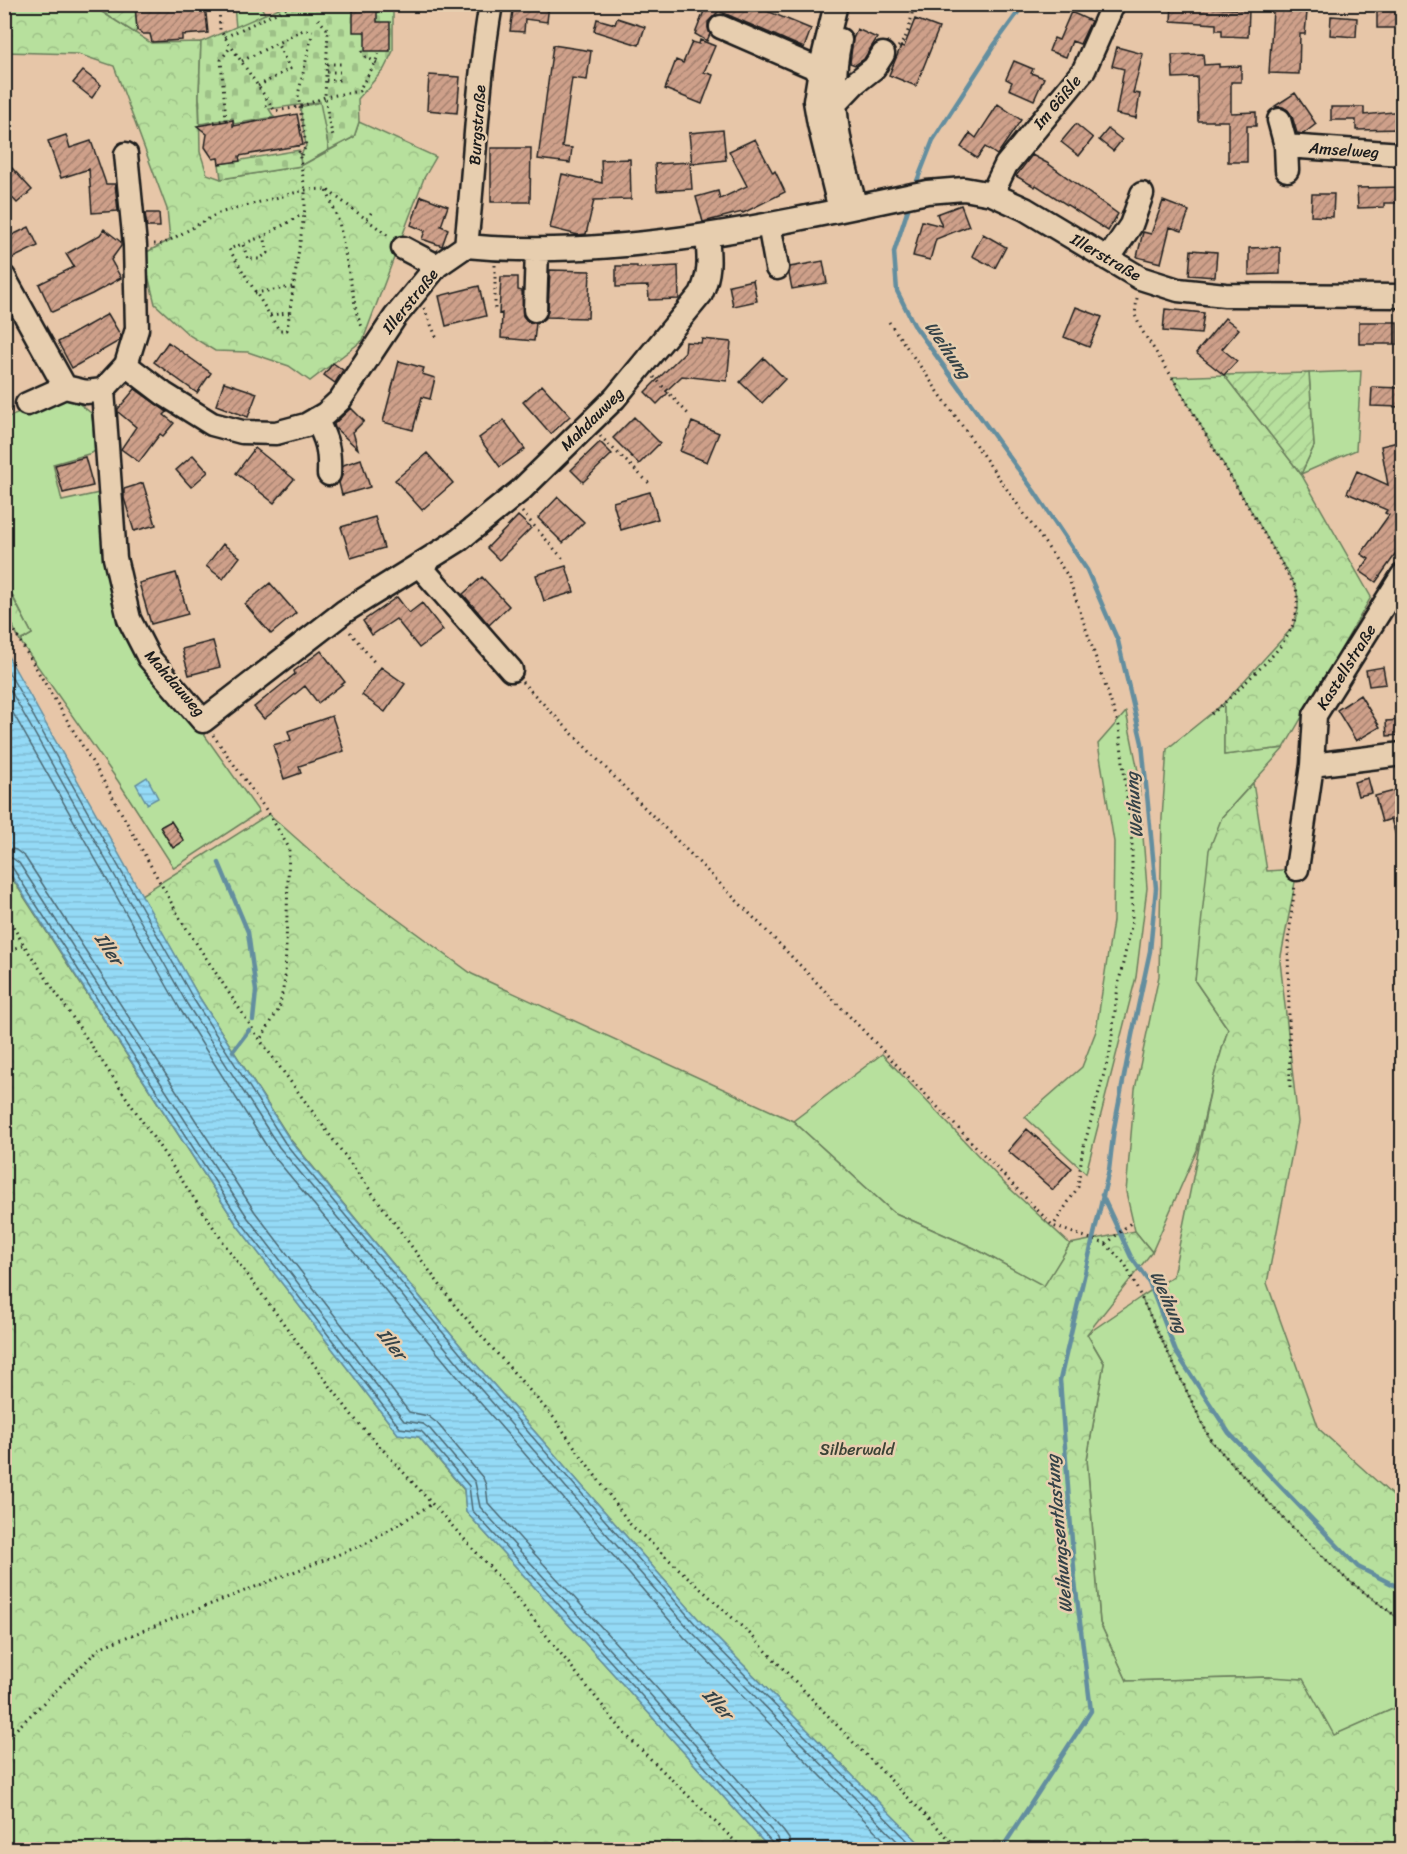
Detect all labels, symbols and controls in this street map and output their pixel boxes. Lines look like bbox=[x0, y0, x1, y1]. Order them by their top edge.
street label: Im Gäßle bbox=[1024, 68, 1089, 137]
street label: Burgstraße bbox=[460, 84, 494, 166]
street label: Amselweg bbox=[1307, 133, 1380, 167]
street label: Illerstraße bbox=[1064, 224, 1147, 289]
street label: Illerstraße bbox=[374, 261, 446, 341]
water label: Weihung bbox=[916, 314, 981, 388]
street label: Mahdauweg bbox=[553, 380, 631, 458]
street label: Kastellstraße bbox=[1308, 618, 1384, 716]
street label: Mahdauweg bbox=[137, 643, 213, 723]
water label: Weihung bbox=[1115, 769, 1153, 839]
water label: Iller bbox=[86, 925, 134, 975]
water label: Weihung bbox=[1141, 1265, 1198, 1340]
water label: Iller bbox=[368, 1320, 417, 1370]
park label: Silberwald bbox=[820, 1435, 896, 1464]
water label: Weihungsentlastung bbox=[1036, 1452, 1082, 1614]
water label: Iller bbox=[694, 1680, 744, 1730]

